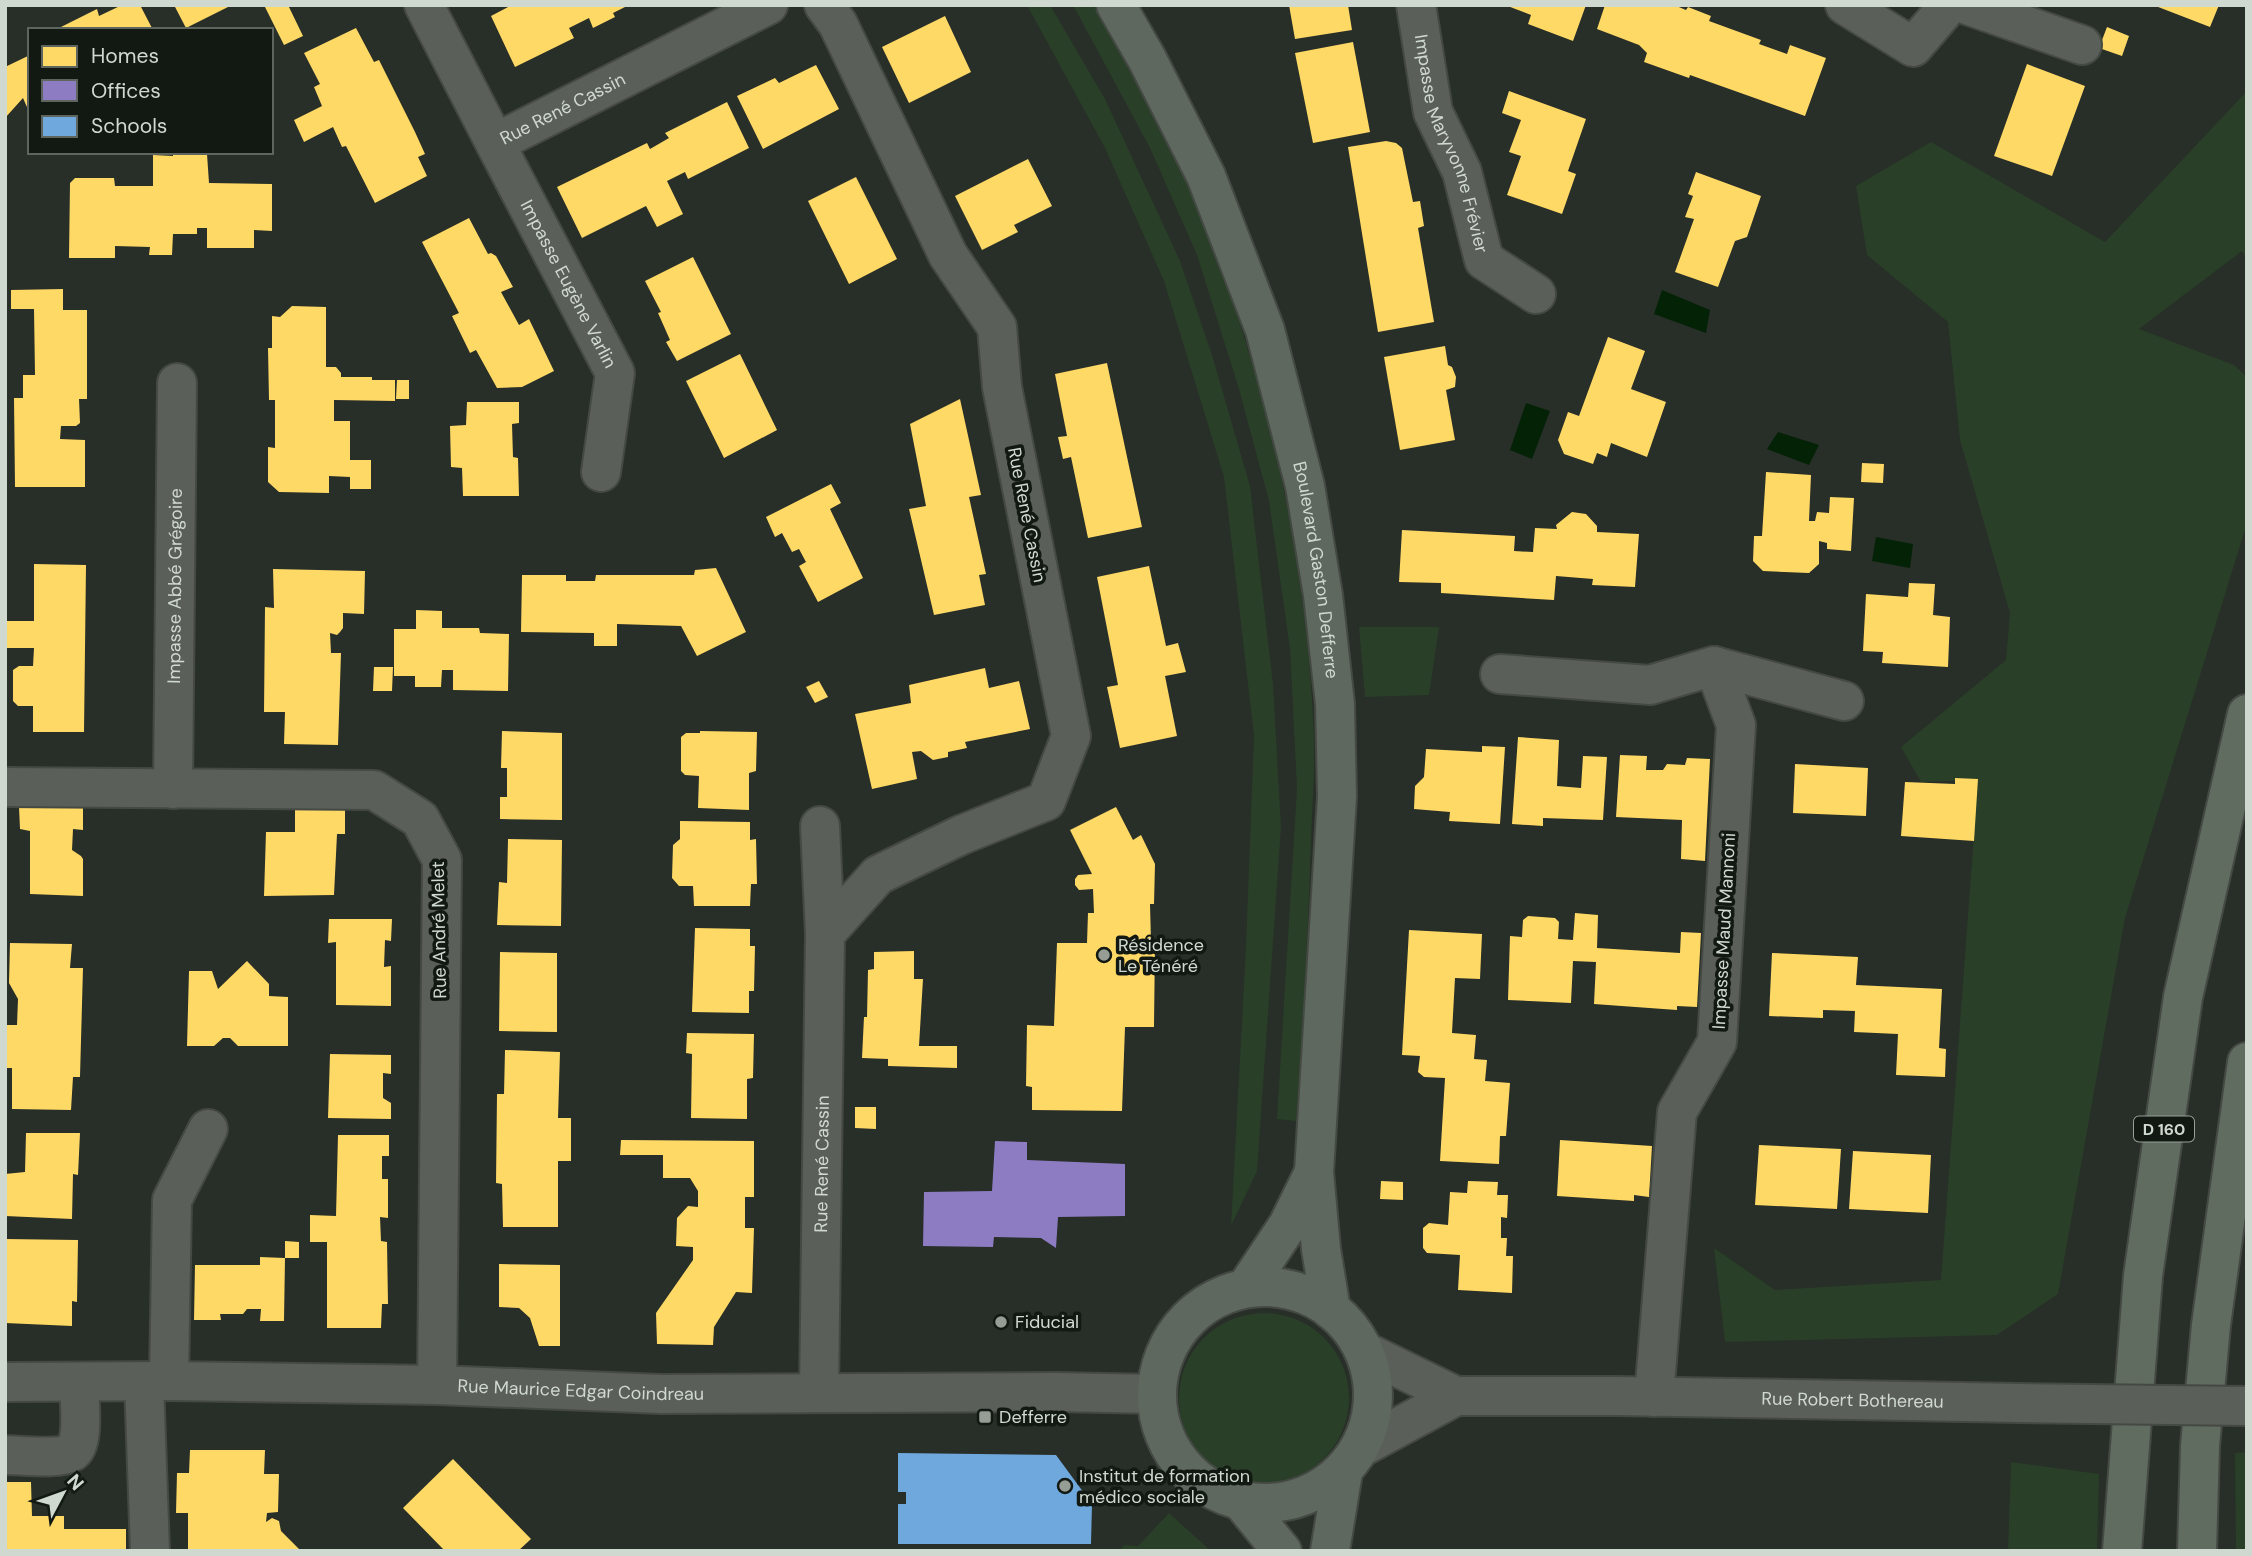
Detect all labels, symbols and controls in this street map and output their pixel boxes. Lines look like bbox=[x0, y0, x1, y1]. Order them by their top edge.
legend bbox=[28, 28, 273, 154]
street label: Impasse Maryvonne Frévier bbox=[1409, 33, 1494, 256]
text: Homes bbox=[91, 42, 159, 70]
street label: Rue René Cassin bbox=[496, 67, 629, 150]
text: Offices bbox=[91, 77, 161, 105]
text: Schools bbox=[91, 112, 167, 140]
street label: Impasse Eugène Varlin bbox=[515, 196, 622, 372]
street label: Rue René Cassin bbox=[1002, 445, 1052, 585]
street label: Boulevard Gaston Defferre bbox=[1287, 459, 1344, 680]
street label: Impasse Abbé Grégoire bbox=[162, 488, 188, 684]
street label: Impasse Maud Mannoni bbox=[1707, 832, 1741, 1030]
street label: Rue André Melet bbox=[426, 861, 452, 999]
place label: Résidence Le Ténéré bbox=[1118, 933, 1204, 978]
marker: Résidence Le Ténéré bbox=[1096, 947, 1112, 963]
street label: Rue René Cassin bbox=[809, 1095, 835, 1233]
road number: D 160 bbox=[2134, 1116, 2194, 1142]
place label: Fiducial bbox=[1015, 1310, 1079, 1334]
marker: Fiducial bbox=[993, 1314, 1009, 1330]
street label: Rue Maurice Edgar Coindreau bbox=[457, 1374, 704, 1406]
street label: Rue Robert Bothereau bbox=[1761, 1387, 1944, 1414]
place label: Defferre bbox=[999, 1405, 1067, 1429]
marker: Defferre bbox=[977, 1409, 993, 1425]
north arrow bbox=[28, 1458, 98, 1528]
place label: Institut de formation médico sociale bbox=[1079, 1464, 1250, 1509]
text: N bbox=[61, 1469, 89, 1496]
marker: Institut de formation médico sociale bbox=[1057, 1478, 1073, 1494]

